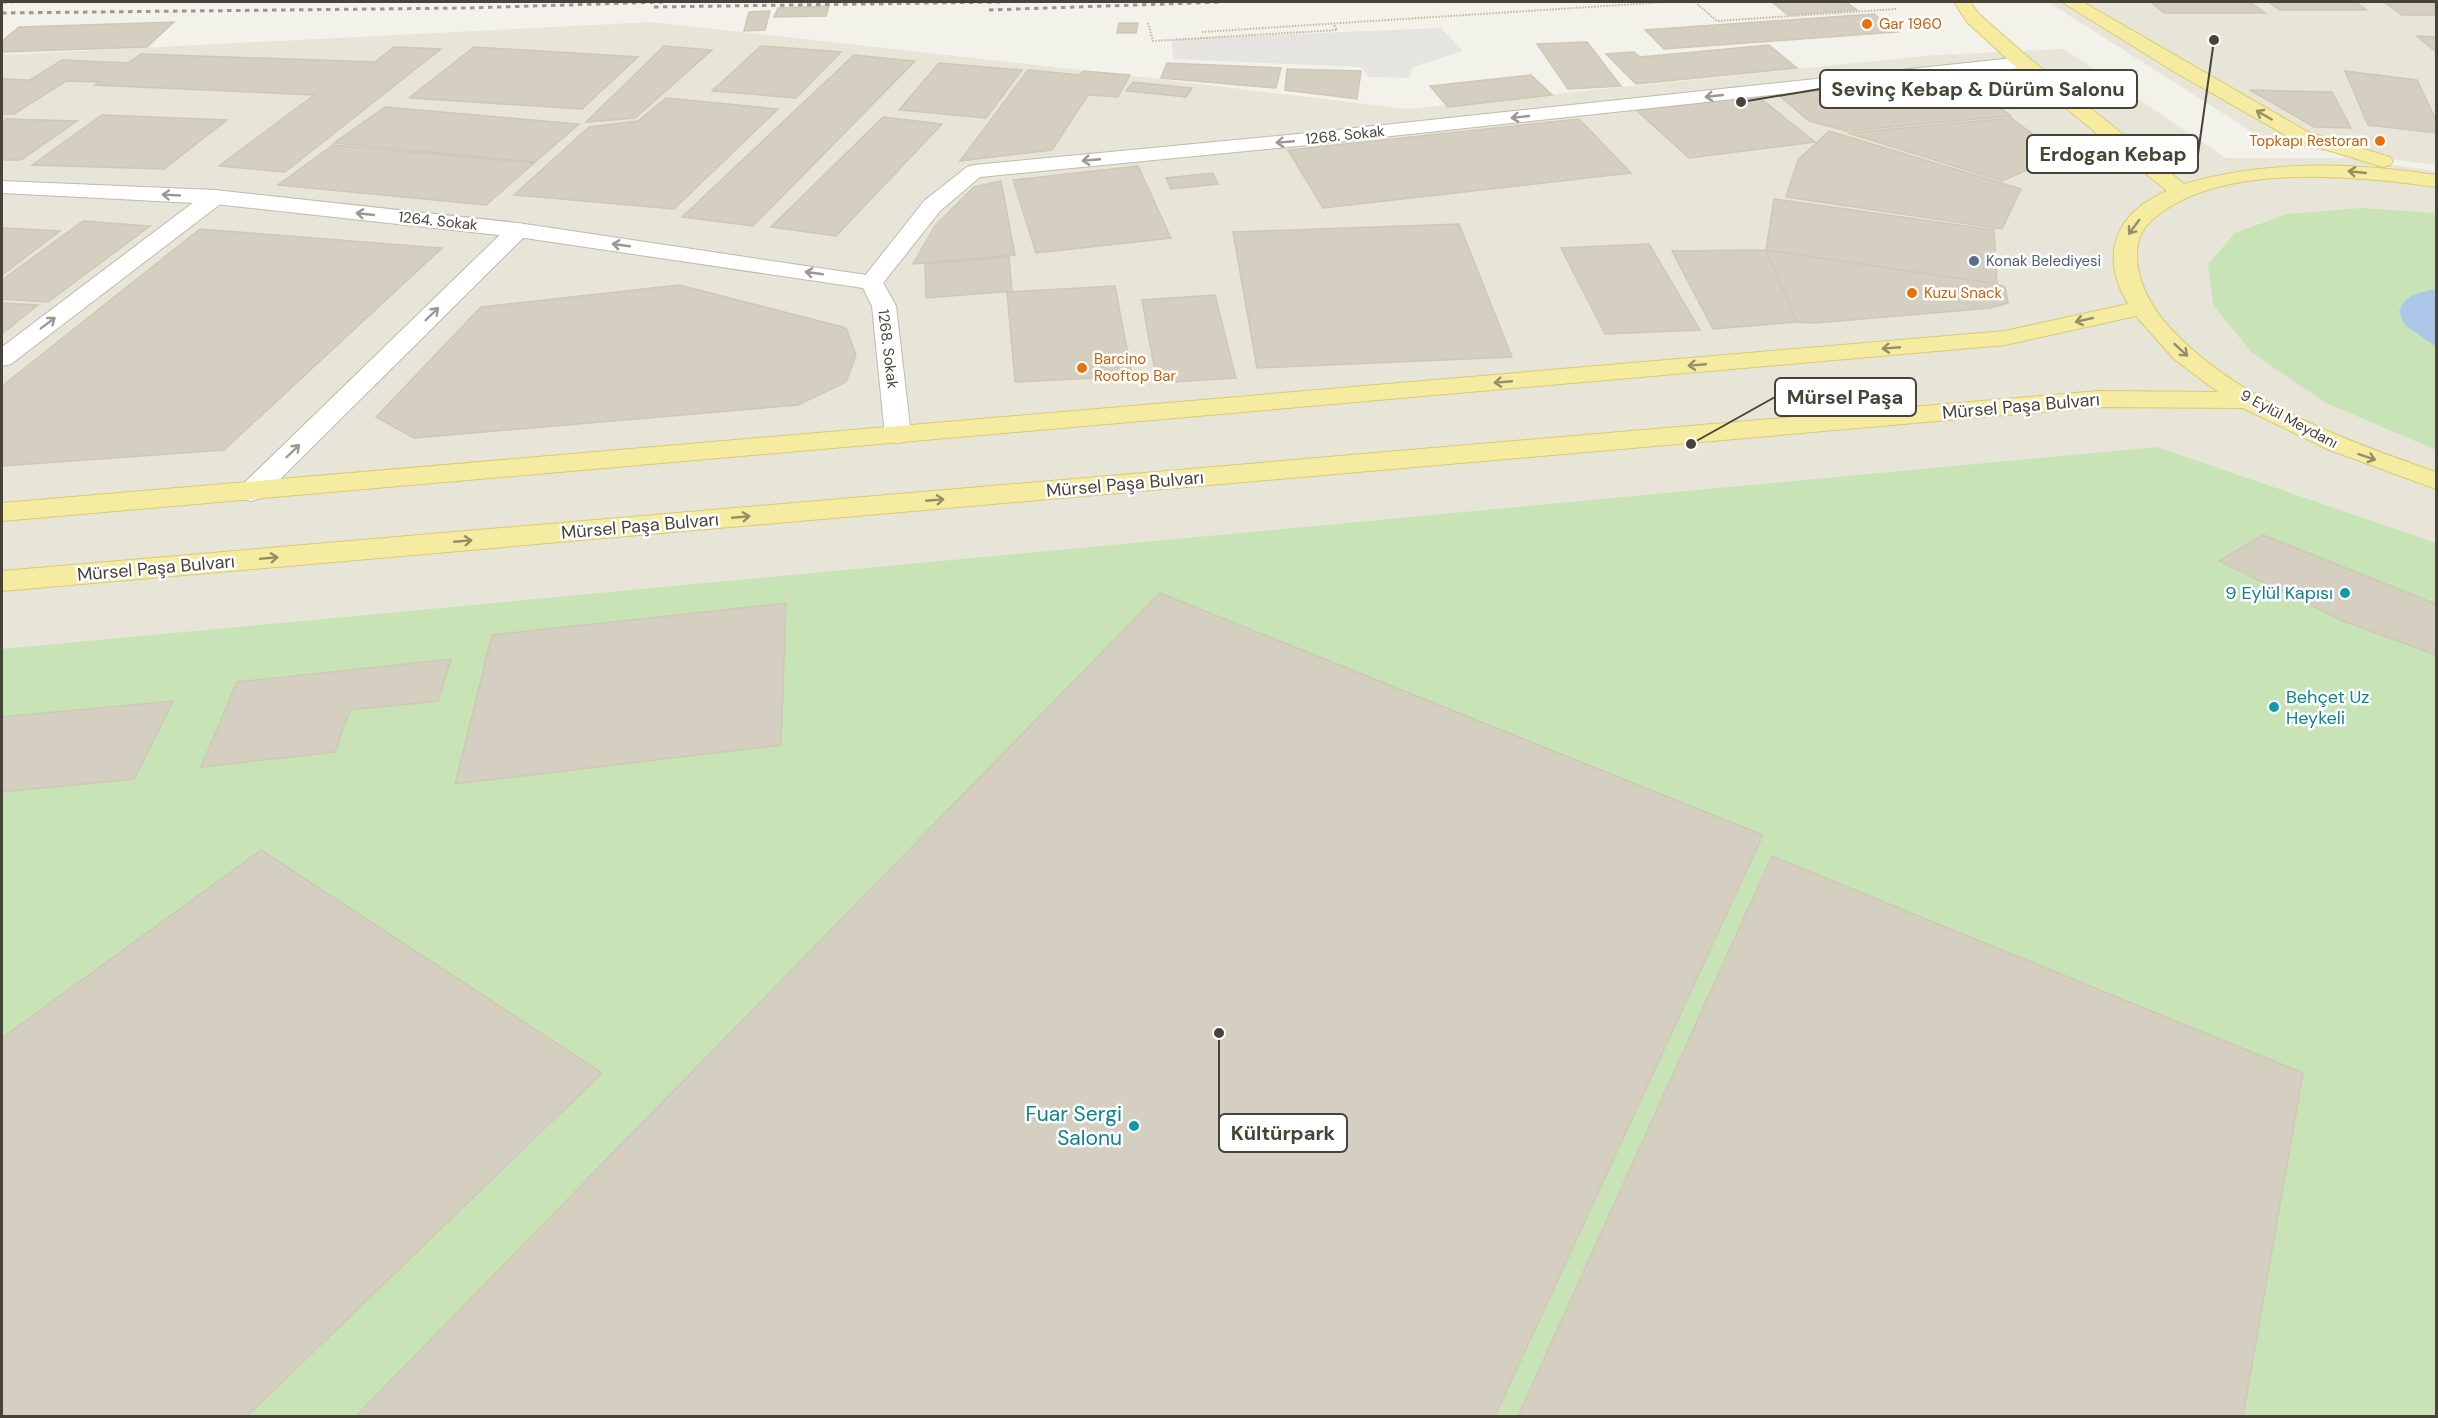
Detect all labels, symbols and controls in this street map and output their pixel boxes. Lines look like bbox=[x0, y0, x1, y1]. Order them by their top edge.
place label: Gar 1960 bbox=[1879, 14, 1942, 34]
marker: Gar 1960 bbox=[1860, 17, 1874, 31]
callout: Sevinç Kebap & Dürüm Salonu bbox=[1820, 70, 2137, 108]
text: Sevinç Kebap & Dürüm Salonu bbox=[1831, 76, 2125, 102]
one-way arrow bbox=[1705, 91, 1725, 102]
one-way arrow bbox=[2256, 108, 2273, 120]
one-way arrow bbox=[1511, 112, 1531, 123]
street label: 1268. Sokak bbox=[1304, 121, 1386, 149]
place label: Topkapı Restoran bbox=[2249, 131, 2368, 151]
marker: Topkapı Restoran bbox=[2373, 134, 2387, 148]
callout: Erdogan Kebap bbox=[2027, 135, 2198, 173]
one-way arrow bbox=[1275, 137, 1295, 148]
text: Erdogan Kebap bbox=[2039, 141, 2187, 167]
one-way arrow bbox=[1081, 155, 1101, 166]
one-way arrow bbox=[2348, 166, 2368, 177]
one-way arrow bbox=[162, 190, 181, 201]
street label: 1264. Sokak bbox=[397, 207, 479, 235]
one-way arrow bbox=[356, 208, 375, 219]
one-way arrow bbox=[2128, 218, 2141, 234]
one-way arrow bbox=[612, 239, 631, 250]
place label: Konak Belediyesi bbox=[1986, 251, 2101, 271]
marker: Konak Belediyesi bbox=[1967, 254, 1981, 268]
one-way arrow bbox=[805, 268, 824, 279]
place label: Kuzu Snack bbox=[1924, 283, 2003, 303]
marker: Kuzu Snack bbox=[1905, 286, 1919, 300]
one-way arrow bbox=[425, 307, 440, 322]
street label: 1268. Sokak bbox=[873, 308, 903, 390]
one-way arrow bbox=[2074, 315, 2093, 327]
one-way arrow bbox=[40, 317, 56, 330]
one-way arrow bbox=[1882, 343, 1902, 354]
one-way arrow bbox=[2173, 343, 2188, 357]
place label: Barcino Rooftop Bar bbox=[1094, 349, 1177, 386]
one-way arrow bbox=[1687, 360, 1707, 371]
marker: Barcino Rooftop Bar bbox=[1075, 361, 1089, 375]
one-way arrow bbox=[1493, 377, 1513, 388]
callout: Mürsel Paşa bbox=[1775, 378, 1916, 416]
text: Mürsel Paşa bbox=[1787, 384, 1903, 410]
street label: 9 Eylül Meydanı bbox=[2237, 385, 2341, 453]
street label: Mürsel Paşa Bulvarı bbox=[1941, 387, 2101, 425]
one-way arrow bbox=[285, 443, 300, 458]
one-way arrow bbox=[2357, 453, 2376, 464]
street label: Mürsel Paşa Bulvarı bbox=[1045, 465, 1205, 503]
one-way arrow bbox=[925, 494, 945, 505]
street label: Mürsel Paşa Bulvarı bbox=[560, 507, 720, 545]
one-way arrow bbox=[731, 511, 751, 522]
one-way arrow bbox=[453, 535, 473, 546]
street label: Mürsel Paşa Bulvarı bbox=[76, 549, 236, 587]
one-way arrow bbox=[259, 552, 278, 563]
place label: 9 Eylül Kapısı bbox=[2225, 581, 2333, 605]
marker: 9 Eylül Kapısı bbox=[2338, 586, 2352, 600]
place label: Behçet Uz Heykeli bbox=[2286, 685, 2370, 730]
marker: Behçet Uz Heykeli bbox=[2267, 700, 2281, 714]
place label: Fuar Sergi Salonu bbox=[1026, 1100, 1122, 1152]
callout: Kültürpark bbox=[1219, 1114, 1347, 1152]
marker: Fuar Sergi Salonu bbox=[1127, 1119, 1141, 1133]
text: Kültürpark bbox=[1231, 1120, 1336, 1146]

